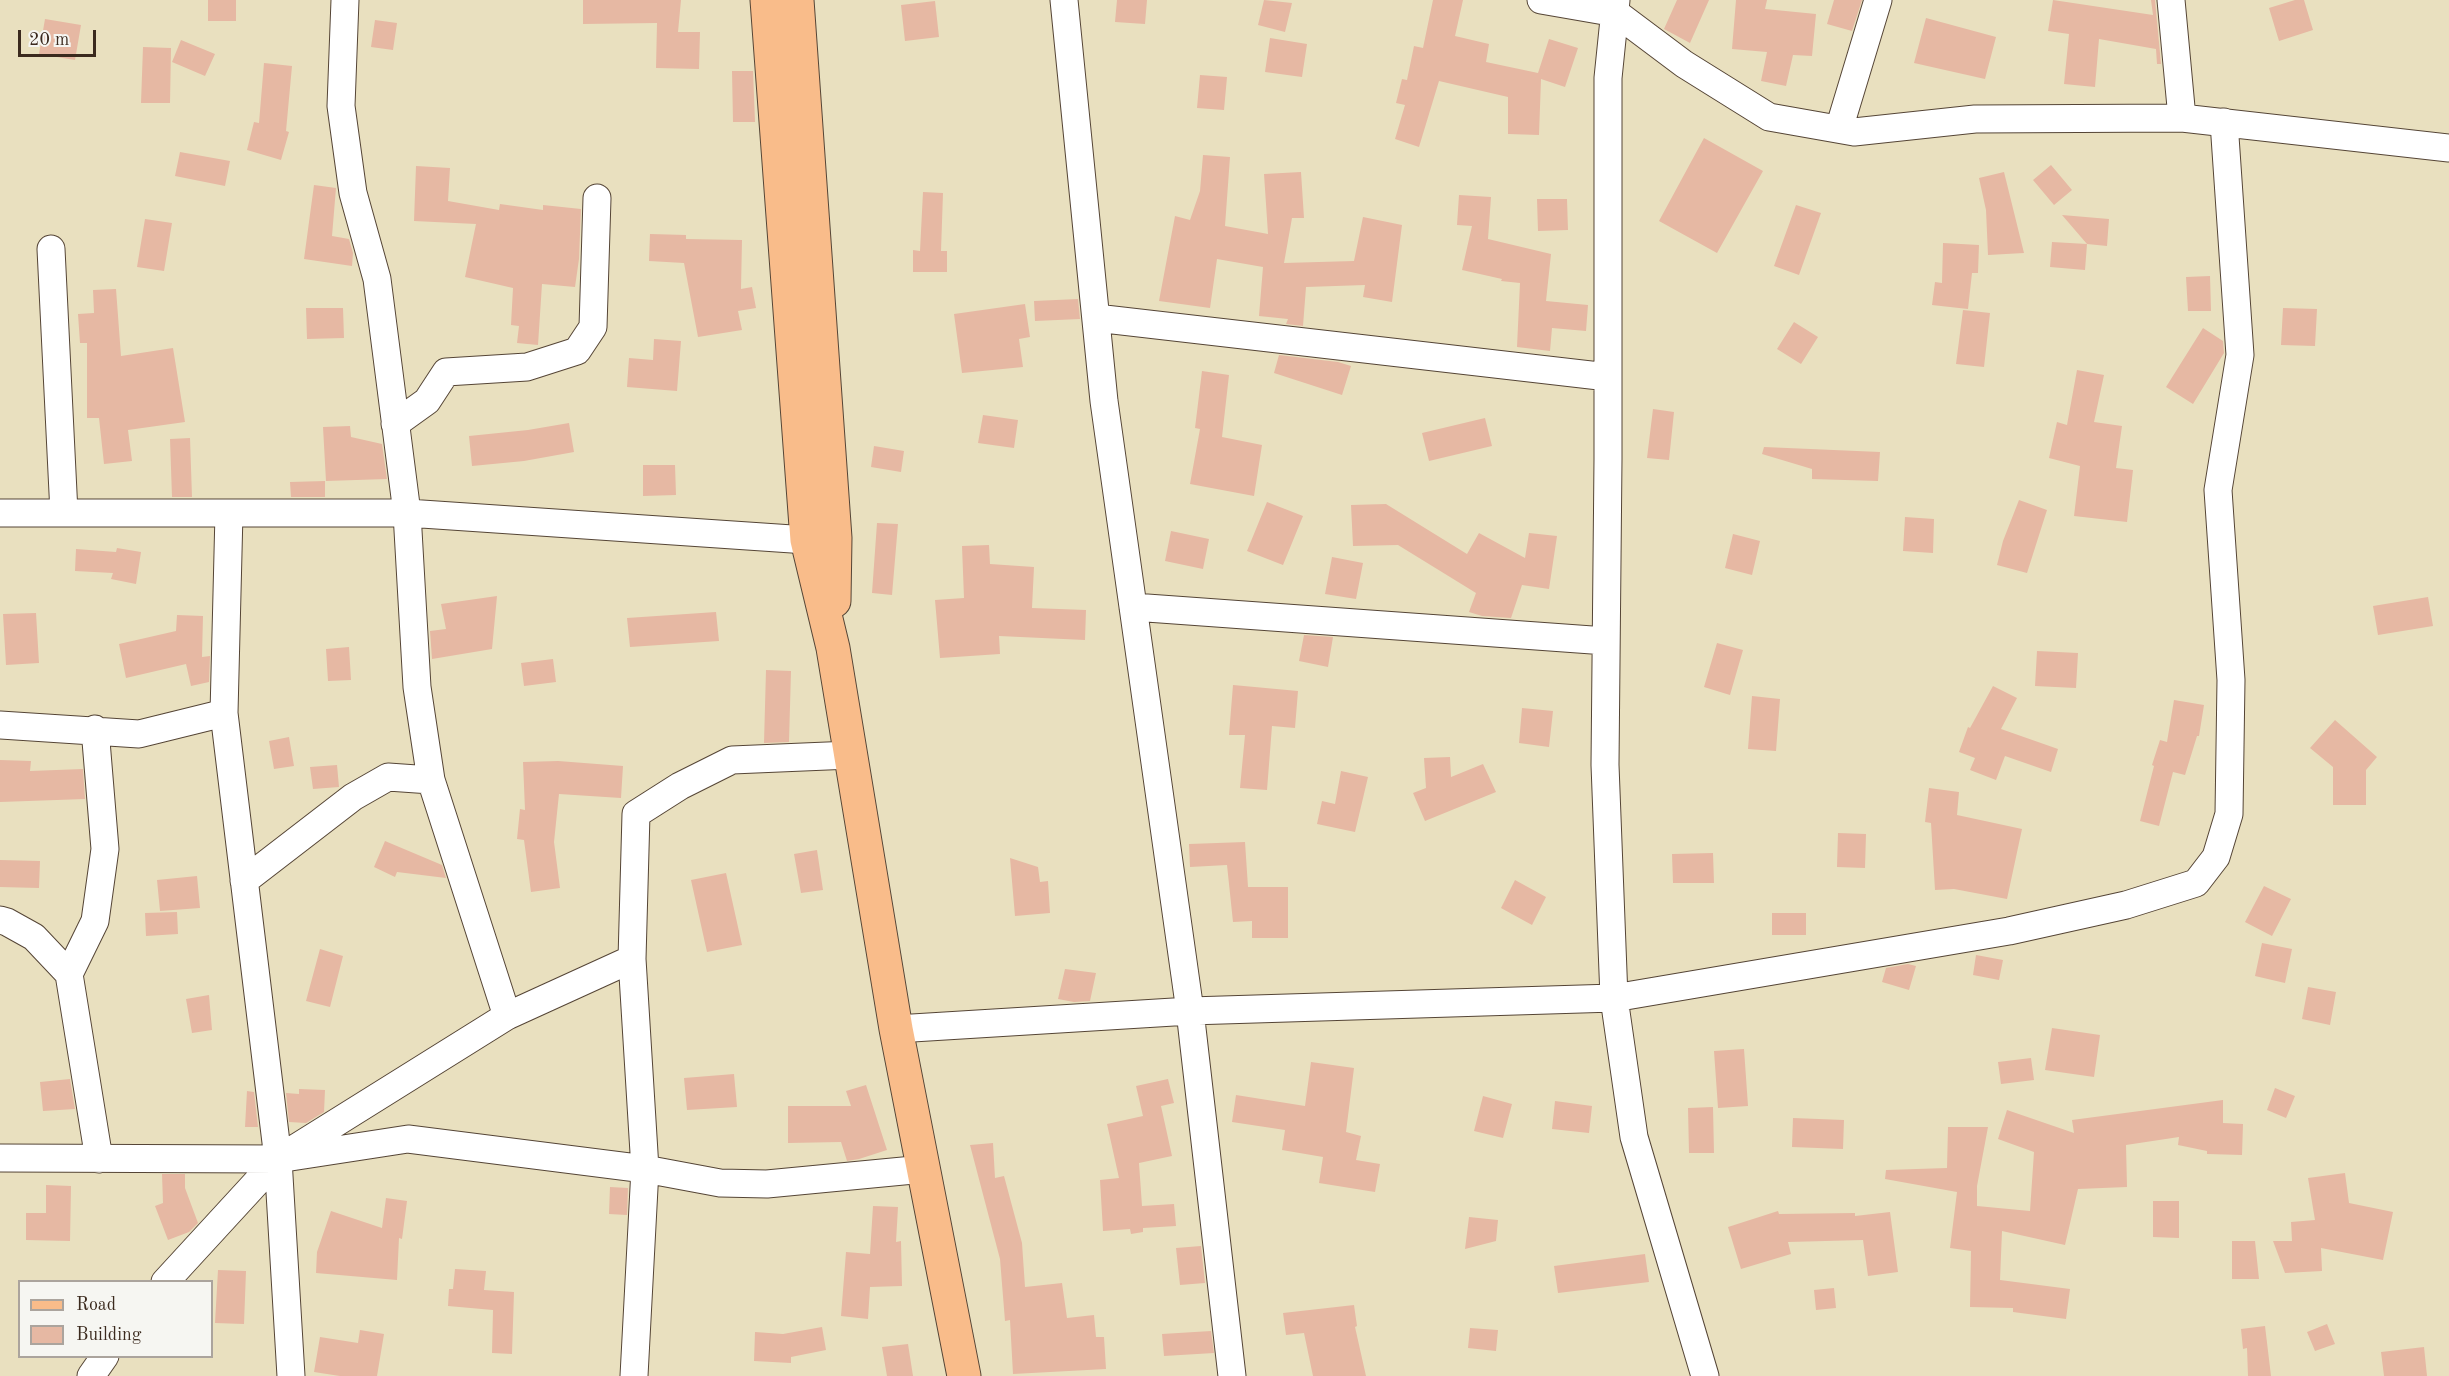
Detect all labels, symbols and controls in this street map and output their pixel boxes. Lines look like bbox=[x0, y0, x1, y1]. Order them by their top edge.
scale bar bbox=[21, 18, 99, 56]
text: 20 m bbox=[29, 31, 69, 49]
legend bbox=[18, 1280, 213, 1358]
text: Road bbox=[76, 1296, 116, 1314]
text: Building bbox=[76, 1326, 141, 1344]

